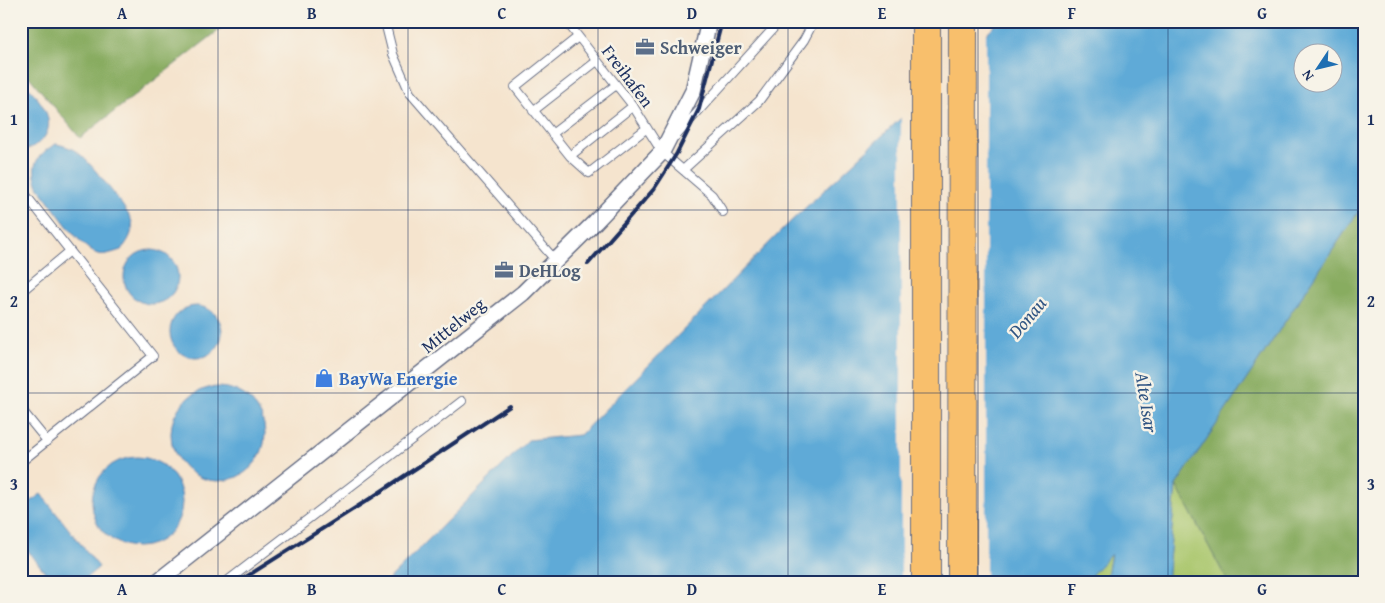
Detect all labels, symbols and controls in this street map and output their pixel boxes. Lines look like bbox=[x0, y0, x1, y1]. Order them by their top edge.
text: A bbox=[117, 1, 128, 25]
text: B bbox=[307, 1, 317, 25]
text: C bbox=[497, 1, 507, 25]
text: D bbox=[687, 1, 697, 25]
text: E bbox=[878, 1, 887, 25]
text: F bbox=[1068, 1, 1076, 25]
text: G bbox=[1257, 1, 1267, 25]
place label: Schweiger bbox=[660, 34, 742, 61]
office icon: Schweiger bbox=[634, 36, 656, 58]
street label: Freihafen bbox=[595, 39, 661, 113]
north arrow bbox=[1292, 42, 1342, 92]
text: N bbox=[1296, 65, 1318, 85]
text: 1 bbox=[10, 107, 18, 131]
text: 1 bbox=[1367, 107, 1375, 131]
place label: DeHLog bbox=[519, 257, 581, 284]
office icon: DeHLog bbox=[493, 259, 515, 281]
text: 2 bbox=[10, 289, 18, 313]
text: 2 bbox=[1367, 289, 1375, 313]
water label: Donau bbox=[1001, 290, 1053, 345]
street label: Mittelweg bbox=[415, 291, 491, 359]
place label: BayWa Energie bbox=[339, 365, 458, 392]
shop icon: BayWa Energie bbox=[313, 367, 335, 389]
water label: Alte Isar bbox=[1128, 369, 1166, 435]
text: 3 bbox=[10, 472, 18, 496]
text: 3 bbox=[1367, 472, 1375, 496]
text: A bbox=[117, 577, 128, 601]
text: B bbox=[307, 577, 317, 601]
text: C bbox=[497, 577, 507, 601]
text: D bbox=[687, 577, 697, 601]
text: E bbox=[878, 577, 887, 601]
text: F bbox=[1068, 577, 1076, 601]
text: G bbox=[1257, 577, 1267, 601]

